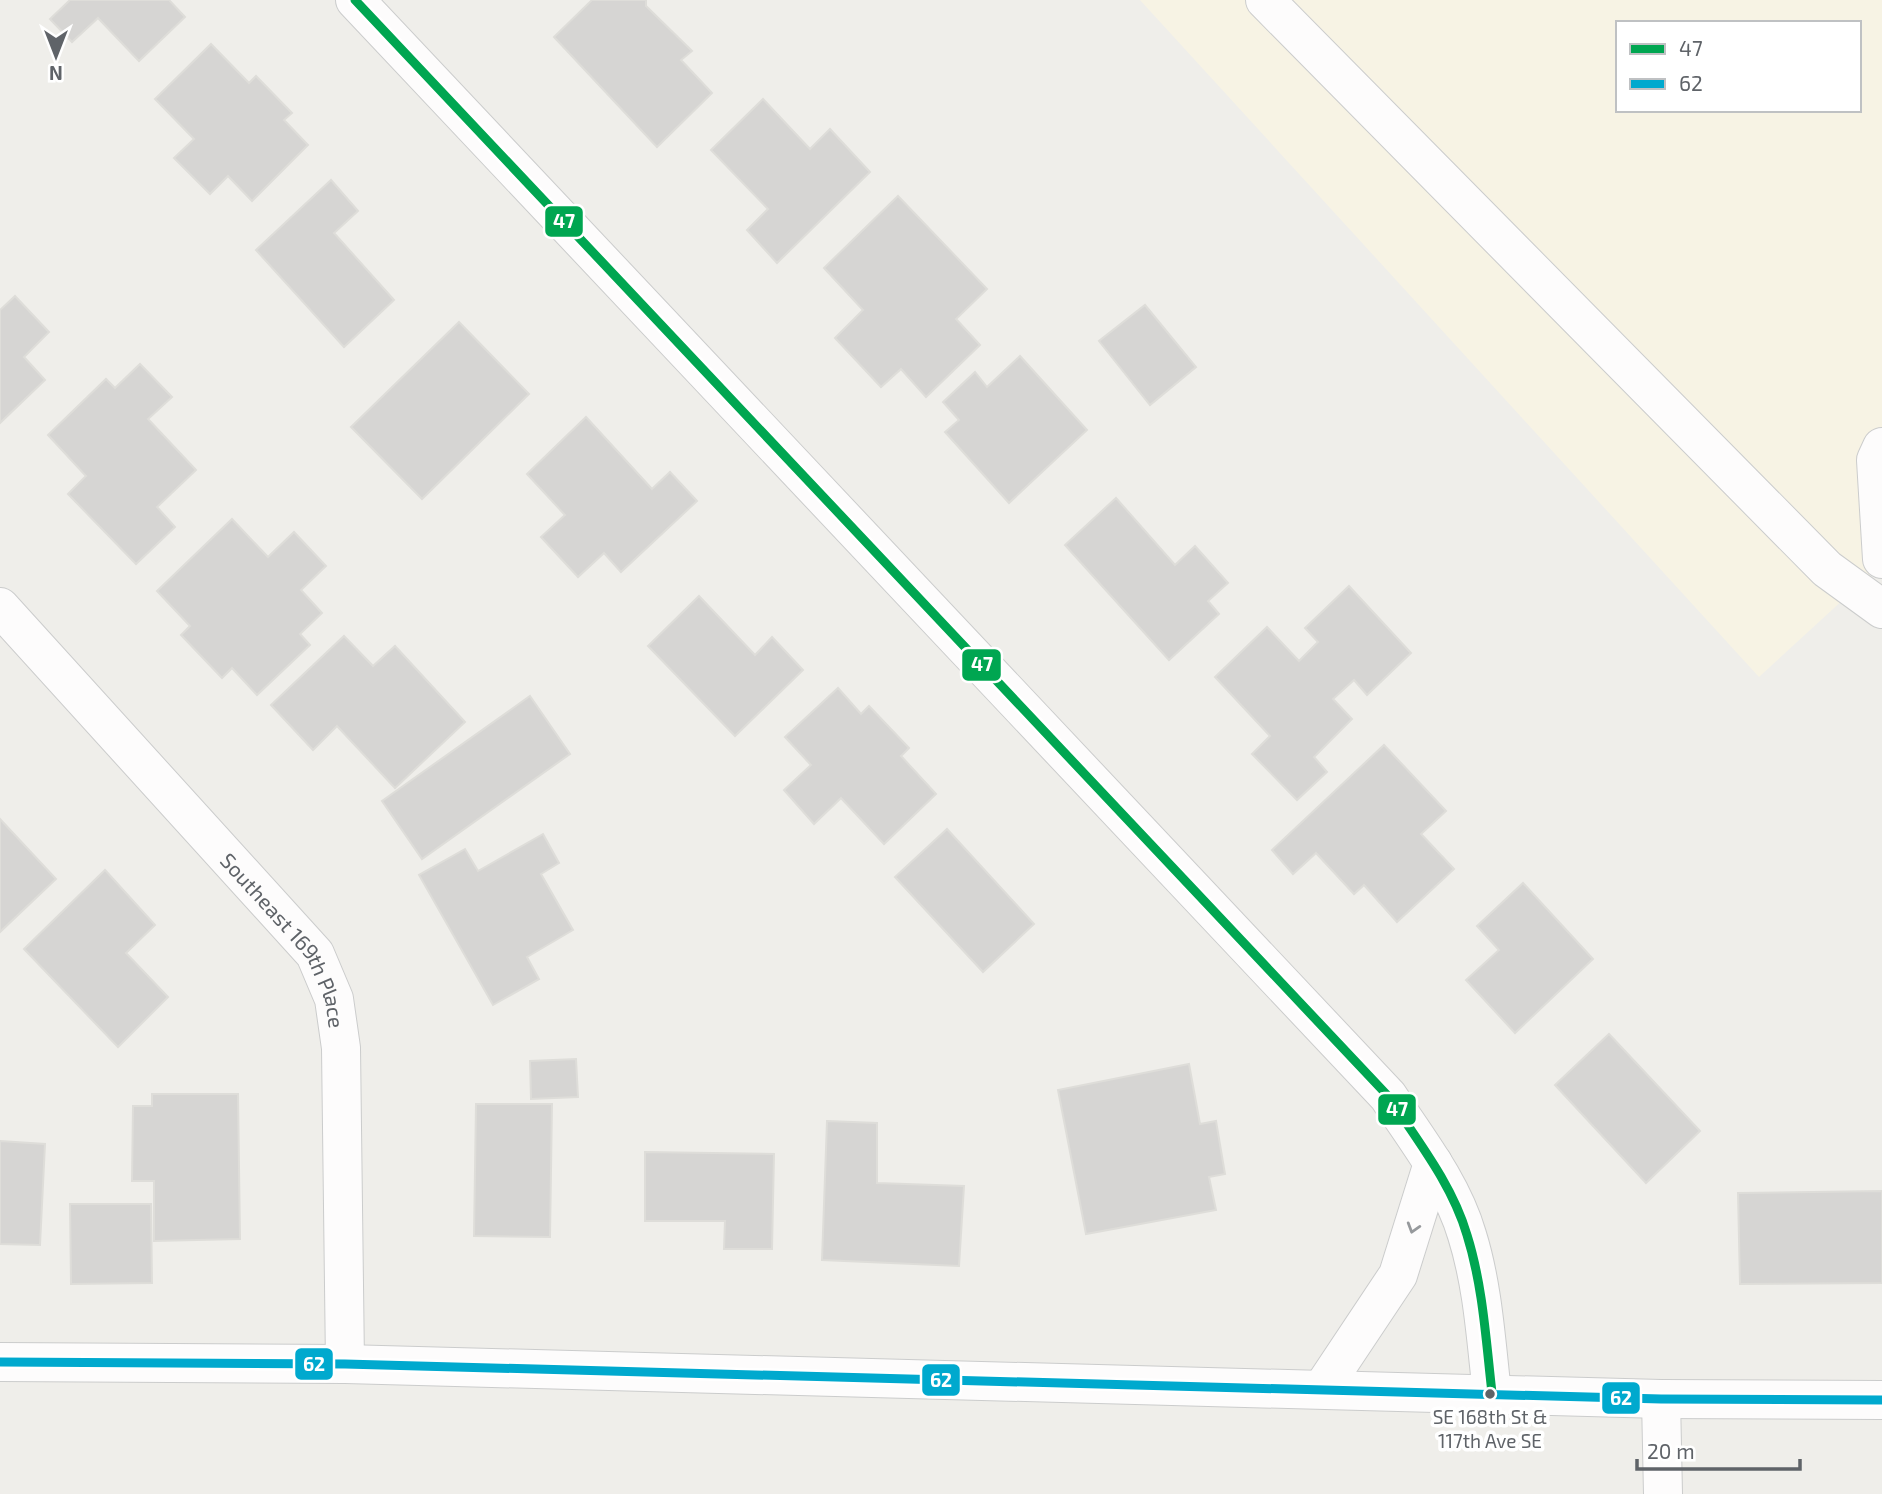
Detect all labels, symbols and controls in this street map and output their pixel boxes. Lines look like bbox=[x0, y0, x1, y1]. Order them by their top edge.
north arrow bbox=[21, 21, 91, 91]
legend bbox=[1616, 21, 1861, 112]
text: 47 bbox=[1679, 35, 1703, 60]
text: N bbox=[49, 62, 63, 85]
text: 62 bbox=[1679, 70, 1703, 95]
line badge: 47 bbox=[544, 205, 584, 238]
text: 47 bbox=[553, 209, 575, 232]
line badge: 47 bbox=[961, 648, 1002, 682]
text: 47 bbox=[971, 652, 993, 675]
street label: Southeast 169th Place bbox=[216, 847, 350, 1029]
line badge: 47 bbox=[1377, 1093, 1417, 1126]
text: 47 bbox=[1386, 1097, 1408, 1120]
one-way arrow bbox=[1406, 1222, 1421, 1234]
line badge: 62 bbox=[294, 1347, 334, 1381]
text: 62 bbox=[303, 1352, 325, 1375]
line badge: 62 bbox=[921, 1363, 961, 1397]
text: 62 bbox=[930, 1368, 952, 1391]
line badge: 62 bbox=[1601, 1381, 1641, 1415]
text: 62 bbox=[1610, 1386, 1632, 1409]
marker: SE 168th St & 117th Ave SE bbox=[1483, 1387, 1497, 1401]
place label: SE 168th St & 117th Ave SE bbox=[1433, 1405, 1547, 1452]
scale bar bbox=[1637, 1428, 1800, 1472]
text: 20 m bbox=[1647, 1438, 1695, 1463]

